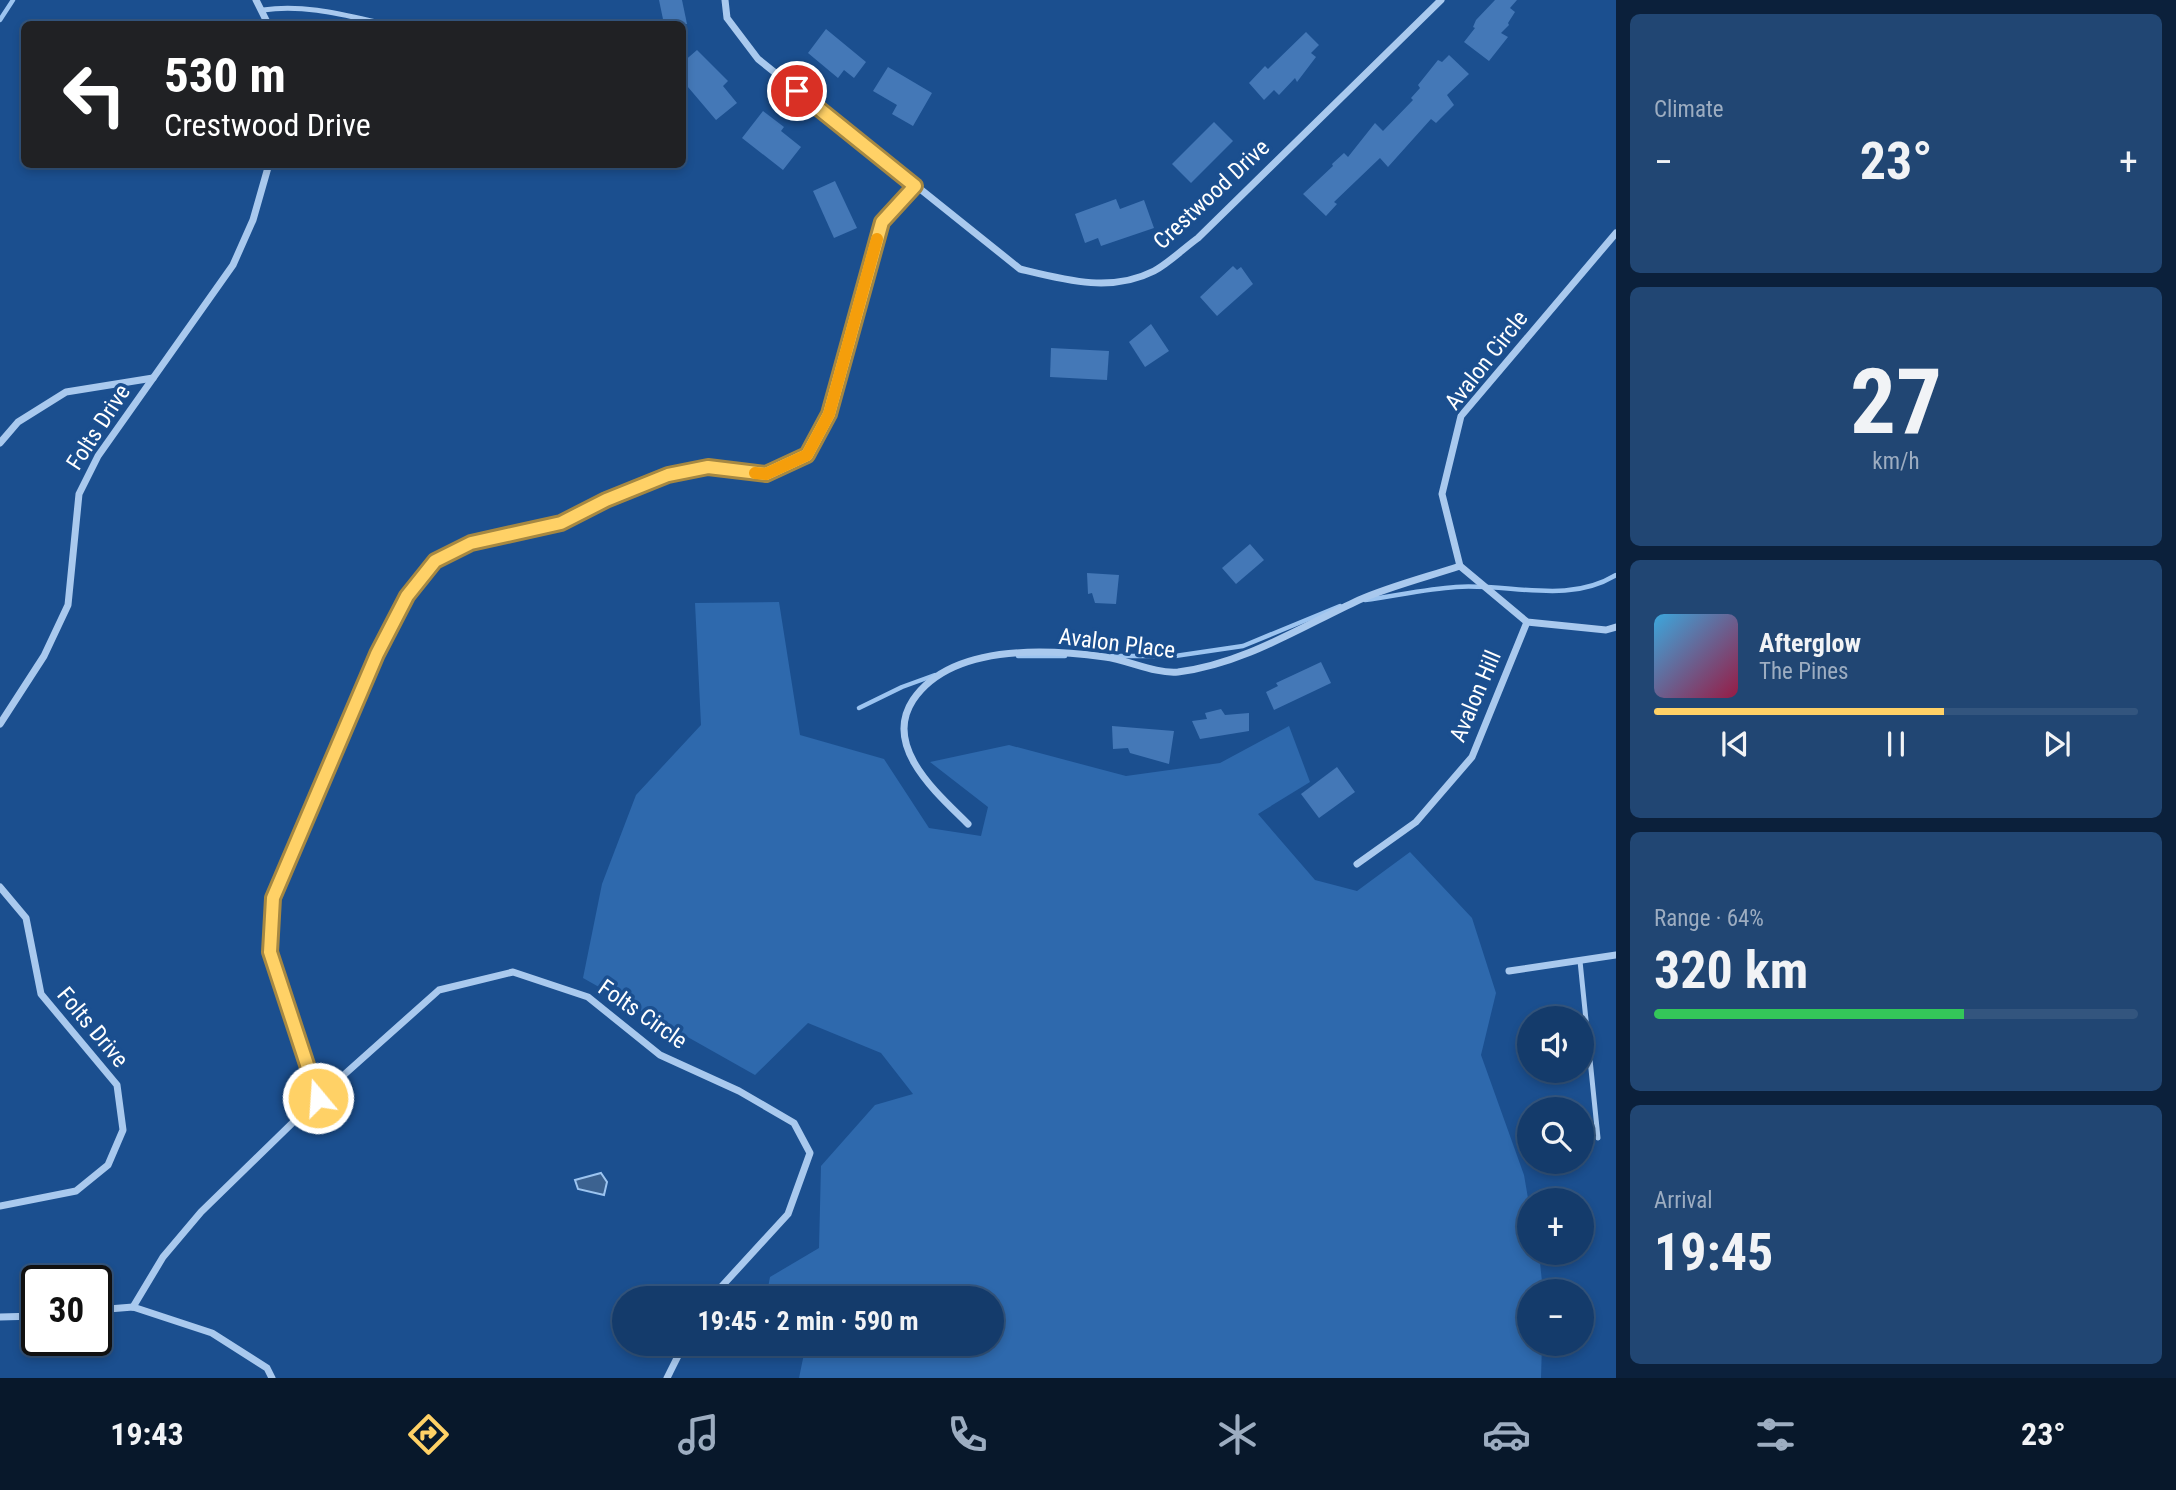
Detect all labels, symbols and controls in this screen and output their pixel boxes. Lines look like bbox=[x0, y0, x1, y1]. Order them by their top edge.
text: 530 m bbox=[164, 47, 286, 104]
icon: left bbox=[49, 49, 140, 140]
pin bbox=[767, 61, 827, 121]
icon: arrive bbox=[778, 72, 816, 110]
text: Climate bbox=[1654, 96, 1724, 123]
text: Crestwood Drive bbox=[164, 106, 371, 144]
text: 23° bbox=[1860, 131, 1932, 192]
street label: Crestwood Drive bbox=[1148, 134, 1275, 255]
text: − bbox=[1654, 140, 1673, 184]
text: + bbox=[2119, 140, 2138, 184]
street label: Avalon Circle bbox=[1439, 305, 1533, 415]
text: 27 bbox=[1850, 349, 1942, 455]
street label: Folts Drive bbox=[61, 380, 136, 475]
text: km/h bbox=[1872, 448, 1920, 475]
street label: Avalon Place bbox=[1057, 623, 1177, 664]
text: Afterglow bbox=[1759, 628, 1861, 658]
street label: Avalon Hill bbox=[1444, 646, 1507, 746]
text: The Pines bbox=[1759, 658, 1849, 685]
icon: previous bbox=[1716, 725, 1754, 763]
icon: pause bbox=[1877, 725, 1915, 763]
icon: next bbox=[2038, 725, 2076, 763]
text: Range · 64% bbox=[1654, 905, 1764, 932]
text: 320 km bbox=[1654, 940, 1808, 1001]
street label: Folts Circle bbox=[593, 974, 692, 1055]
street label: Folts Drive bbox=[51, 982, 134, 1073]
map controls bbox=[1517, 1006, 1594, 1356]
button: sound bbox=[1517, 1006, 1594, 1083]
position arrow bbox=[281, 1061, 355, 1135]
button: search bbox=[1517, 1097, 1594, 1174]
text: Arrival bbox=[1654, 1187, 1713, 1214]
button: + bbox=[1517, 1188, 1594, 1265]
text: 19:45 bbox=[1654, 1222, 1773, 1283]
speed limit sign: 30 bbox=[21, 1265, 112, 1356]
button: − bbox=[1517, 1279, 1594, 1356]
text: 19:45 · 2 min · 590 m bbox=[698, 1306, 918, 1336]
icon: directions bbox=[404, 1410, 453, 1459]
icon: music bbox=[674, 1410, 723, 1459]
icon: phone bbox=[943, 1410, 992, 1459]
icon: climate bbox=[1213, 1410, 1262, 1459]
icon: car bbox=[1482, 1410, 1531, 1459]
icon: filters bbox=[1751, 1410, 1800, 1459]
text: 19:43 bbox=[110, 1415, 184, 1453]
text: 23° bbox=[2021, 1415, 2066, 1453]

